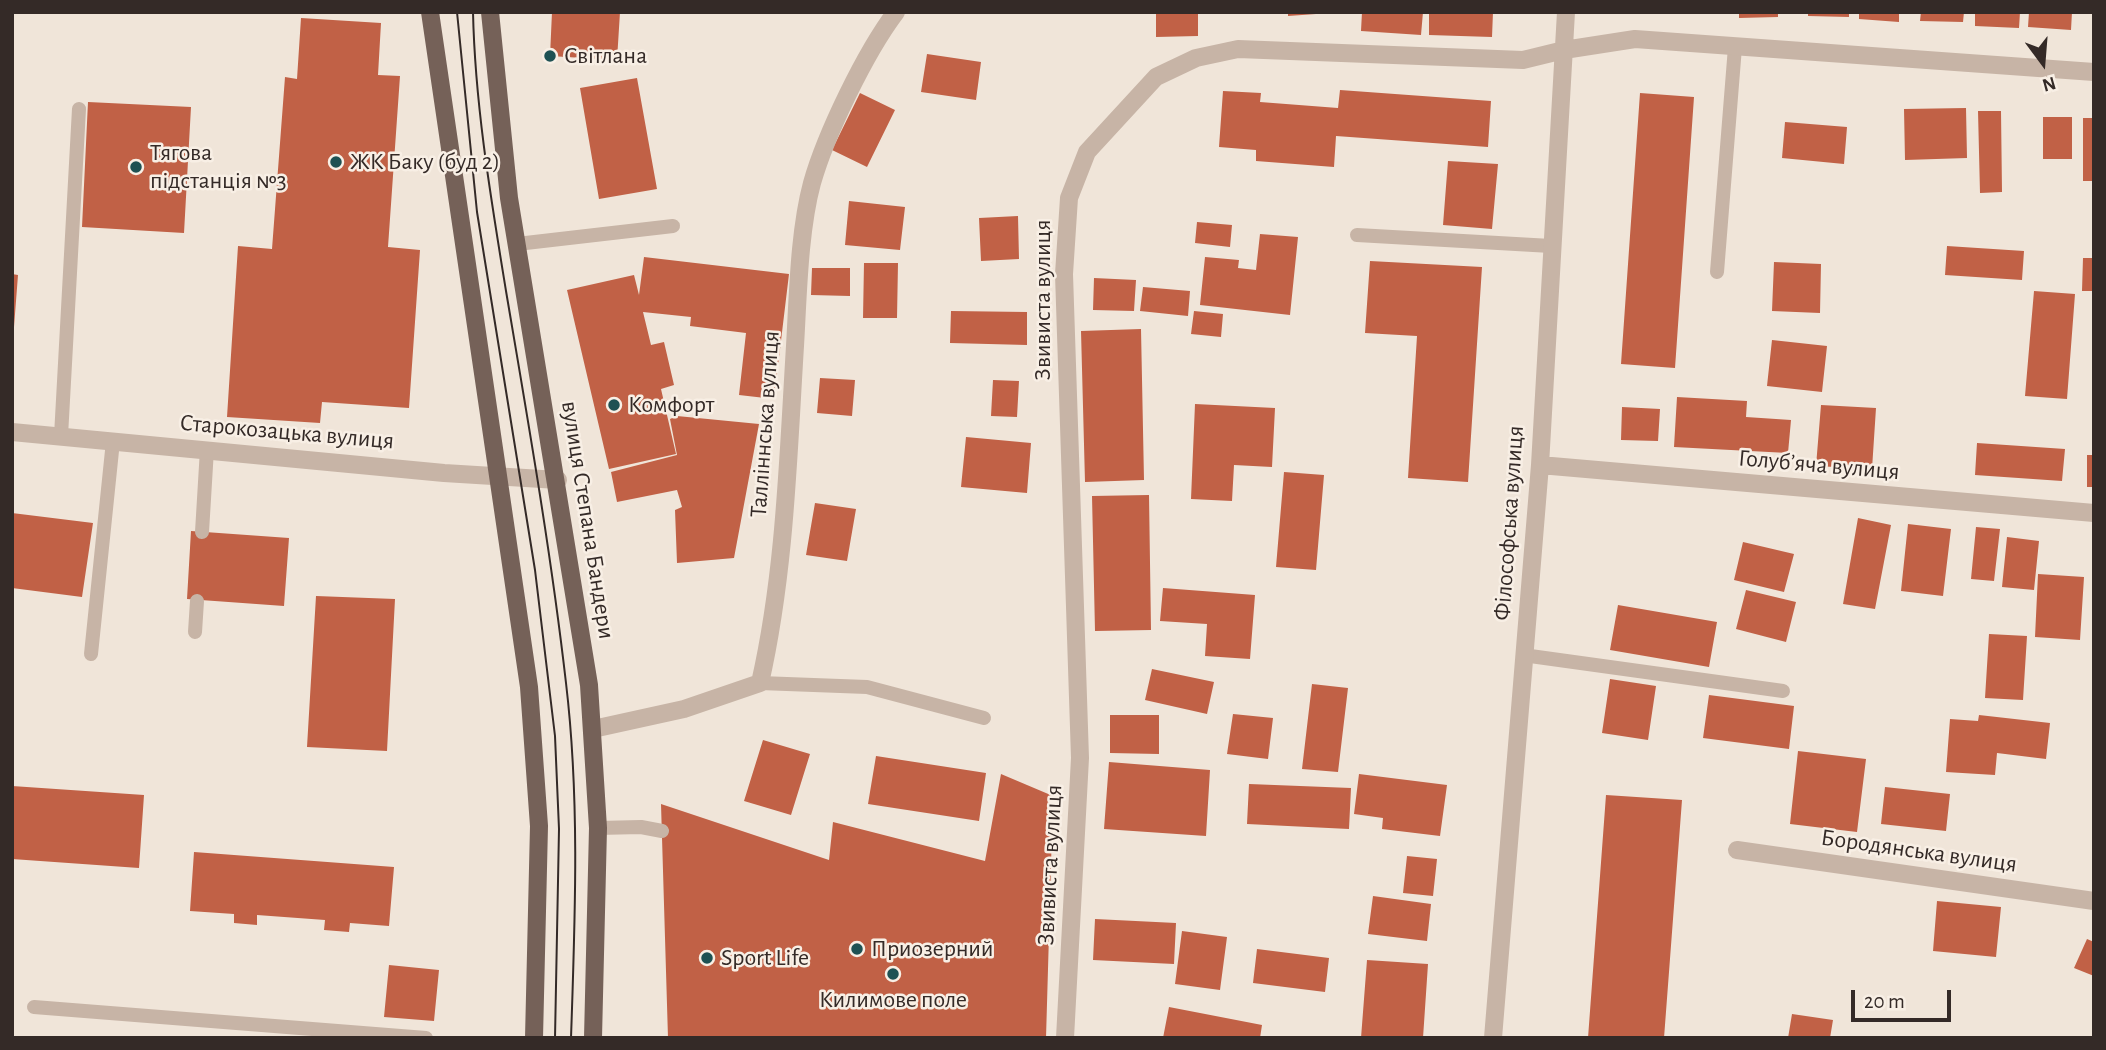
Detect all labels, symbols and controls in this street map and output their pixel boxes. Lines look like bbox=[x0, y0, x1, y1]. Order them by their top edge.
north arrow bbox=[2008, 28, 2078, 98]
place label: Світлана bbox=[564, 42, 647, 70]
marker: Світлана bbox=[542, 48, 558, 64]
text: N bbox=[2040, 73, 2058, 95]
place label: Тягова пiдстанцiя №3 bbox=[150, 139, 287, 195]
place label: ЖК Баку (буд 2) bbox=[350, 148, 500, 176]
marker: ЖК Баку (буд 2) bbox=[328, 154, 344, 170]
marker: Тягова пiдстанцiя №3 bbox=[128, 159, 144, 175]
street label: Звивиста вулиця bbox=[1029, 220, 1057, 380]
street label: Талліннська вулиця bbox=[744, 330, 786, 518]
place label: Комфорт bbox=[628, 391, 714, 419]
marker: Комфорт bbox=[606, 397, 622, 413]
street label: вулиця Степана Бандери bbox=[555, 399, 621, 641]
street label: Старокозацька вулиця bbox=[179, 408, 395, 456]
street label: Філософська вулиця bbox=[1488, 425, 1530, 621]
street label: Голубʼяча вулиця bbox=[1737, 444, 1901, 486]
street label: Звивиста вулиця bbox=[1031, 784, 1069, 946]
street label: Бородянська вулиця bbox=[1819, 823, 2019, 879]
place label: Приозерний bbox=[871, 935, 993, 963]
marker: Приозерний bbox=[849, 941, 865, 957]
place label: Sport Life bbox=[721, 944, 809, 972]
marker: Sport Life bbox=[699, 950, 715, 966]
marker: Килимове поле bbox=[885, 966, 901, 982]
scale bar bbox=[1854, 976, 1954, 1020]
place label: Килимове поле bbox=[819, 986, 967, 1014]
text: 20 m bbox=[1864, 991, 1905, 1012]

